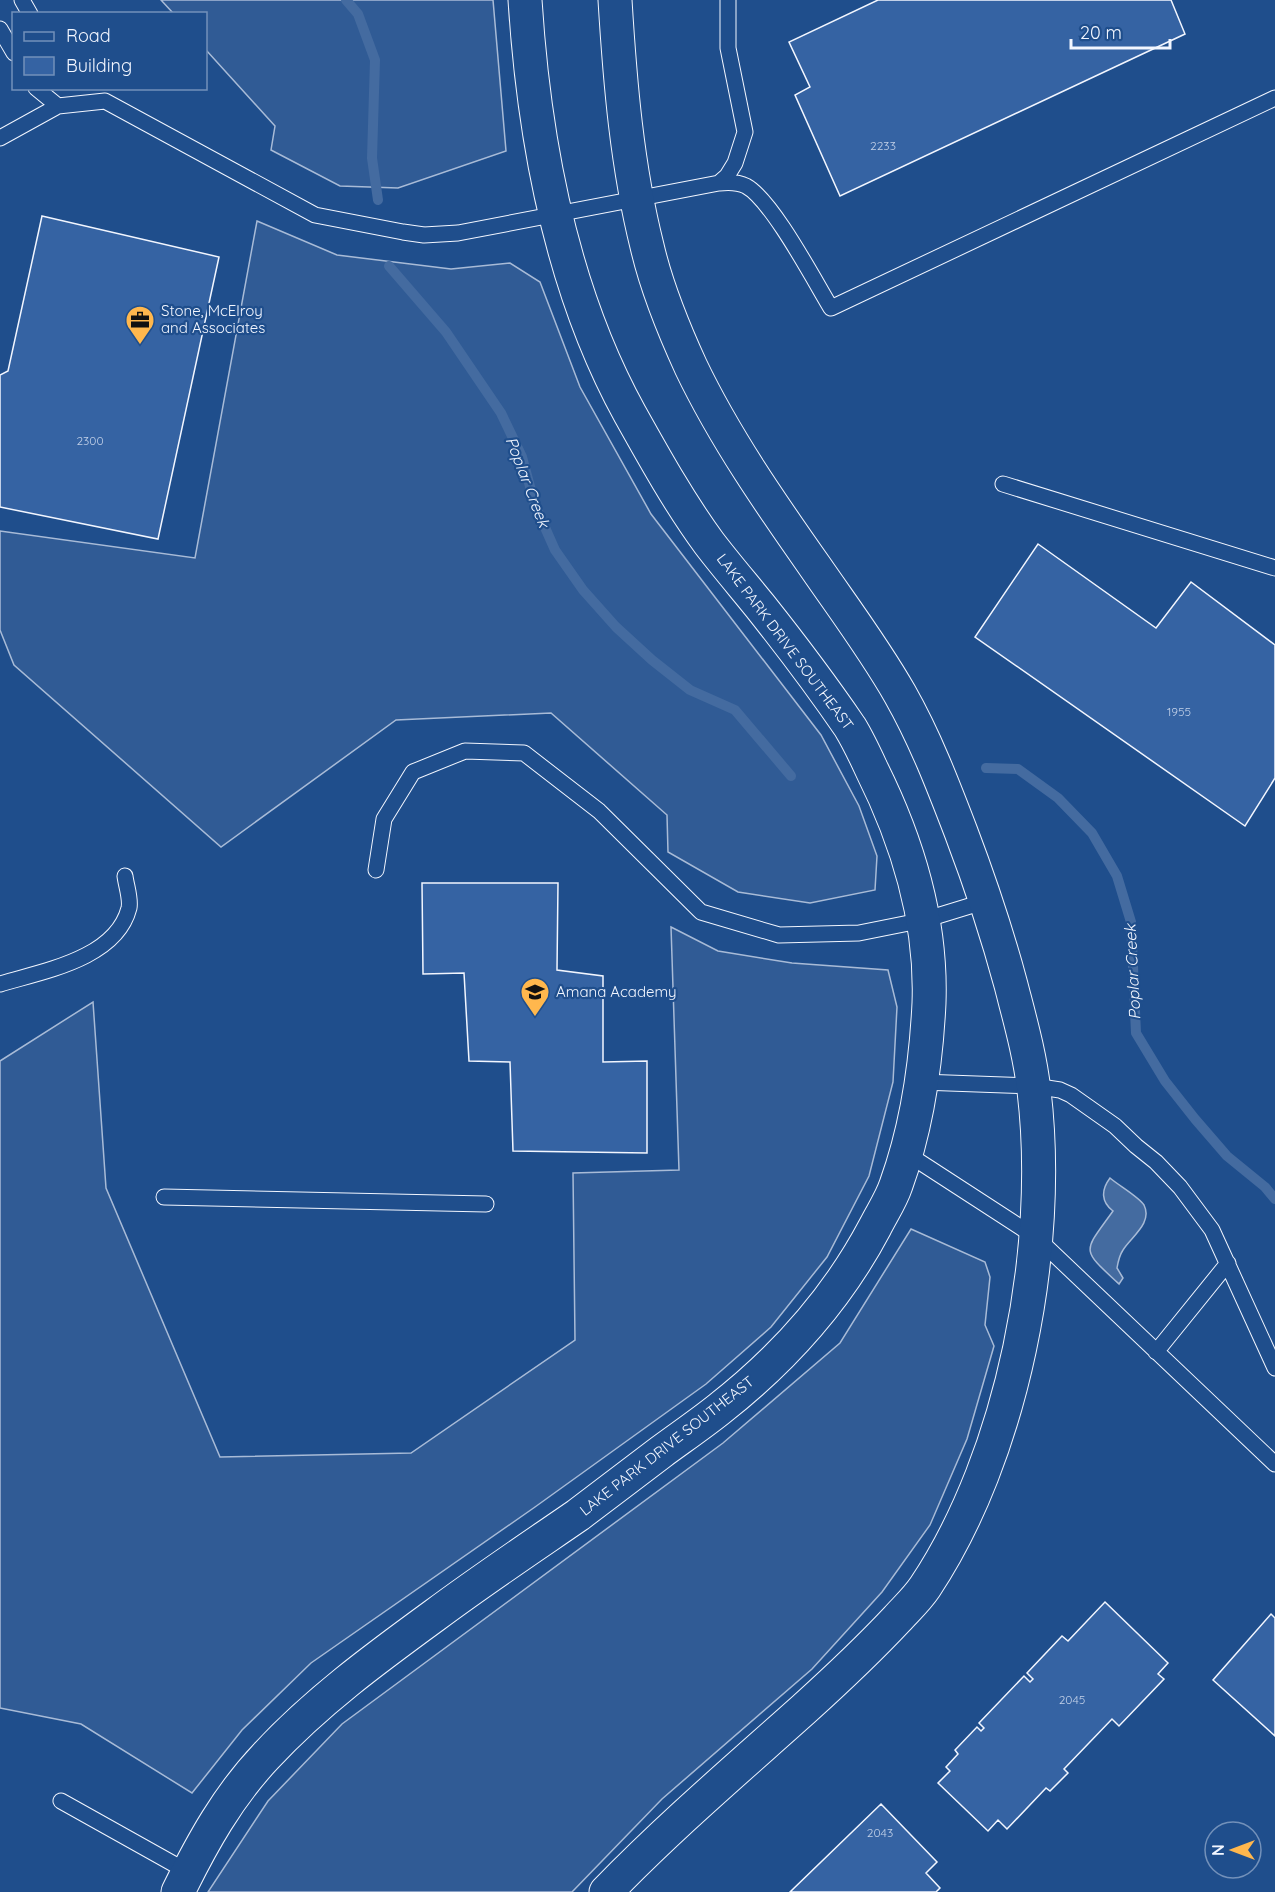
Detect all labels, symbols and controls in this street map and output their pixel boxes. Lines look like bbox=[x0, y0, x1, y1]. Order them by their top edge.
legend bbox=[12, 12, 207, 90]
scale bar bbox=[1071, 12, 1170, 50]
text: 20 m bbox=[1080, 21, 1122, 44]
text: Road bbox=[66, 24, 111, 47]
text: Building bbox=[66, 54, 132, 77]
house number: 2233 bbox=[870, 138, 896, 153]
place label: Stone, McElroy and Associates bbox=[161, 301, 265, 337]
office icon: Stone, McElroy and Associates bbox=[124, 304, 156, 346]
house number: 2300 bbox=[76, 433, 104, 448]
water label: Poplar Creek bbox=[502, 434, 555, 532]
street label: LAKE PARK DRIVE SOUTHEAST bbox=[713, 550, 858, 734]
house number: 1955 bbox=[1167, 704, 1191, 719]
water label: Poplar Creek bbox=[1119, 922, 1144, 1020]
school or university icon: Amana Academy bbox=[519, 976, 551, 1018]
place label: Amana Academy bbox=[556, 982, 677, 1001]
street label: LAKE PARK DRIVE SOUTHEAST bbox=[576, 1372, 758, 1520]
house number: 2045 bbox=[1059, 1692, 1085, 1707]
north arrow bbox=[1203, 1820, 1263, 1880]
house number: 2043 bbox=[867, 1825, 893, 1840]
text: N bbox=[1208, 1844, 1228, 1856]

